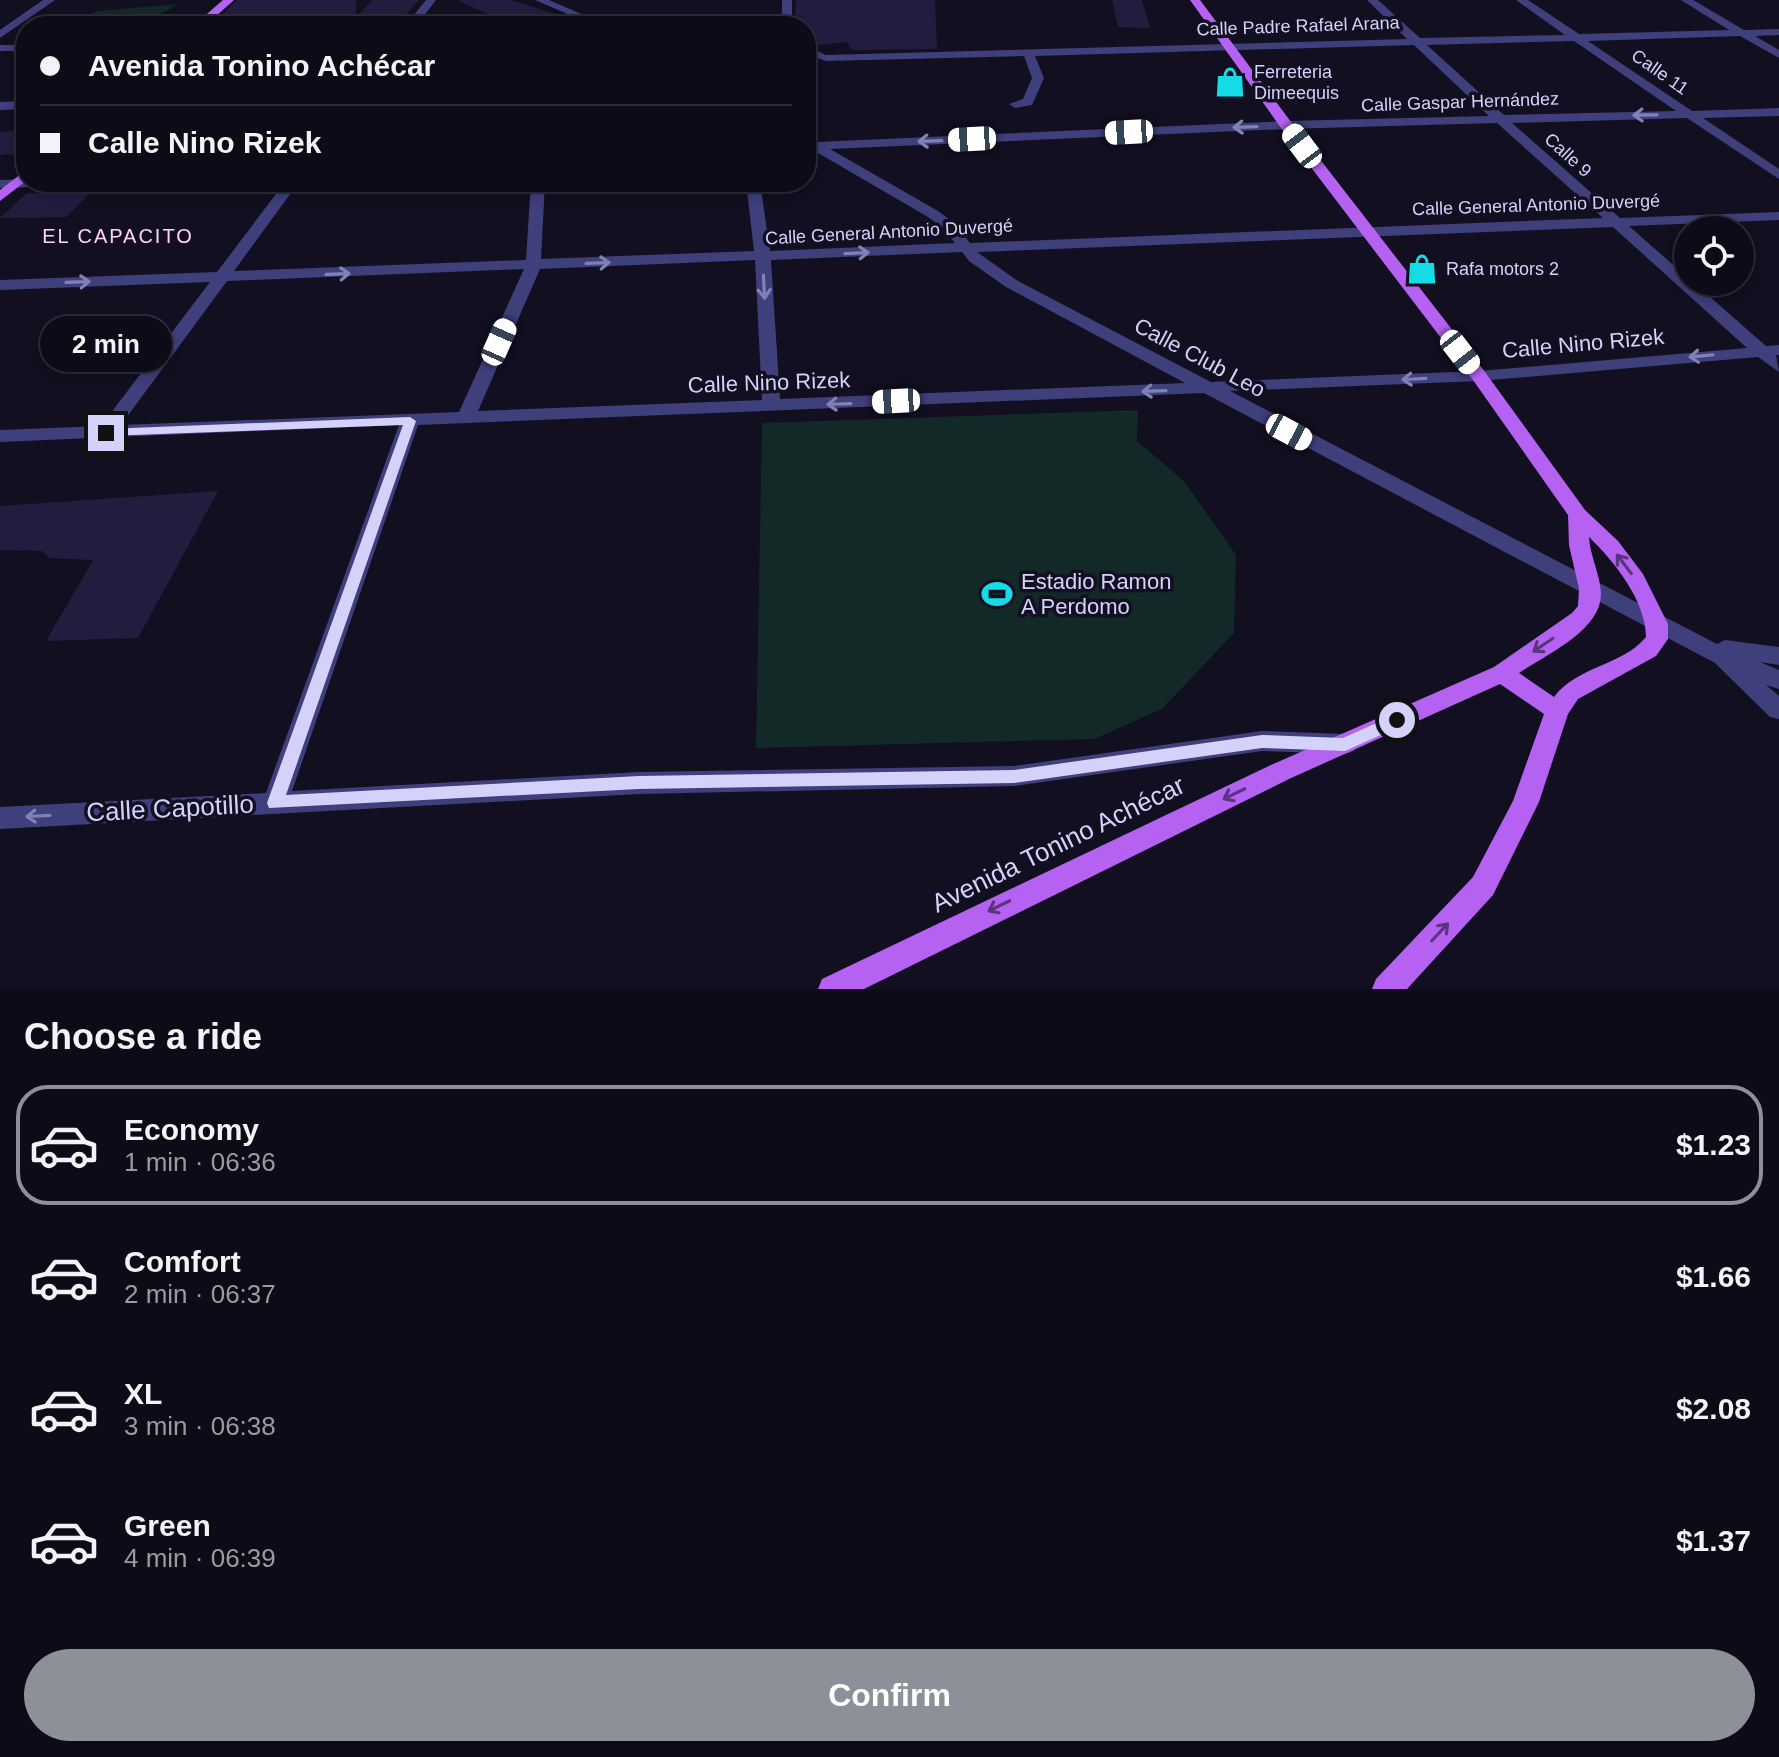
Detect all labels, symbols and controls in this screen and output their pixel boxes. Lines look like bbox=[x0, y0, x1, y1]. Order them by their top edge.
street label: Calle Padre Rafael Arana bbox=[1196, 12, 1401, 40]
street label: Calle 11 bbox=[1628, 45, 1692, 99]
text: Avenida Tonino Achécar bbox=[88, 49, 435, 82]
place label: Ferreteria Dimeequis bbox=[1254, 62, 1339, 103]
shop icon: Ferreteria Dimeequis bbox=[1213, 65, 1247, 99]
street label: Calle Gaspar Hernández bbox=[1361, 89, 1559, 115]
one-way arrow bbox=[1632, 107, 1659, 122]
car bbox=[1104, 119, 1154, 145]
one-way arrow bbox=[1232, 119, 1259, 134]
car bbox=[1278, 120, 1326, 172]
text: Calle Nino Rizek bbox=[88, 126, 321, 159]
car bbox=[947, 126, 997, 152]
street label: Calle 9 bbox=[1540, 129, 1596, 181]
one-way arrow bbox=[917, 133, 944, 148]
street label: Calle General Antonio Duvergé bbox=[1412, 191, 1660, 219]
street label: Calle General Antonio Duvergé bbox=[765, 216, 1013, 248]
map controls bbox=[1674, 216, 1754, 296]
button: locate bbox=[1674, 216, 1754, 296]
district label: EL CAPACITO bbox=[42, 225, 194, 247]
one-way arrow bbox=[843, 246, 870, 261]
shop icon: Rafa motors 2 bbox=[1405, 252, 1439, 286]
one-way arrow bbox=[584, 256, 611, 271]
place label: Rafa motors 2 bbox=[1446, 259, 1559, 279]
one-way arrow bbox=[324, 266, 351, 281]
one-way arrow bbox=[757, 273, 772, 300]
one-way arrow bbox=[64, 275, 91, 290]
street label: Calle Club Leo bbox=[1130, 313, 1269, 402]
car bbox=[478, 315, 520, 369]
callout: 2 min bbox=[40, 317, 172, 373]
street label: Calle Nino Rizek bbox=[1501, 324, 1666, 363]
car bbox=[1436, 326, 1484, 378]
text: 2 min bbox=[72, 329, 140, 359]
one-way arrow bbox=[1688, 349, 1715, 364]
street label: Calle Nino Rizek bbox=[687, 367, 852, 398]
one-way arrow bbox=[1401, 372, 1428, 387]
one-way arrow bbox=[1141, 383, 1168, 398]
car bbox=[871, 388, 921, 414]
one-way arrow bbox=[826, 396, 853, 411]
car bbox=[1262, 410, 1316, 454]
route end bbox=[88, 415, 124, 451]
one-way arrow bbox=[1616, 554, 1633, 576]
place label: Estadio Ramon A Perdomo bbox=[1021, 569, 1171, 619]
sports icon: Estadio Ramon A Perdomo bbox=[980, 577, 1014, 611]
one-way arrow bbox=[1533, 637, 1555, 653]
route start bbox=[1379, 702, 1415, 738]
street label: Avenida Tonino Achécar bbox=[926, 769, 1190, 918]
one-way arrow bbox=[1222, 787, 1246, 802]
street label: Calle Capotillo bbox=[86, 789, 254, 827]
one-way arrow bbox=[25, 808, 52, 823]
one-way arrow bbox=[988, 899, 1012, 914]
one-way arrow bbox=[1431, 922, 1450, 942]
text: Choose a ride bbox=[24, 1016, 262, 1057]
icon: car bbox=[28, 1109, 100, 1181]
text: Economy bbox=[124, 1113, 259, 1146]
text: $1.23 bbox=[1676, 1128, 1751, 1161]
text: 1 min · 06:36 bbox=[124, 1147, 276, 1177]
icon: car bbox=[28, 1241, 100, 1313]
text: Comfort bbox=[124, 1245, 241, 1278]
text: $1.66 bbox=[1676, 1260, 1751, 1293]
text: 2 min · 06:37 bbox=[124, 1279, 276, 1309]
icon: car bbox=[28, 1373, 100, 1445]
text: XL bbox=[124, 1377, 162, 1410]
text: $2.08 bbox=[1676, 1392, 1751, 1425]
text: 3 min · 06:38 bbox=[124, 1411, 276, 1441]
icon: car bbox=[28, 1505, 100, 1577]
text: Green bbox=[124, 1509, 211, 1542]
text: $1.37 bbox=[1676, 1524, 1751, 1557]
text: 4 min · 06:39 bbox=[124, 1543, 276, 1573]
button: Confirm bbox=[24, 1649, 1755, 1741]

